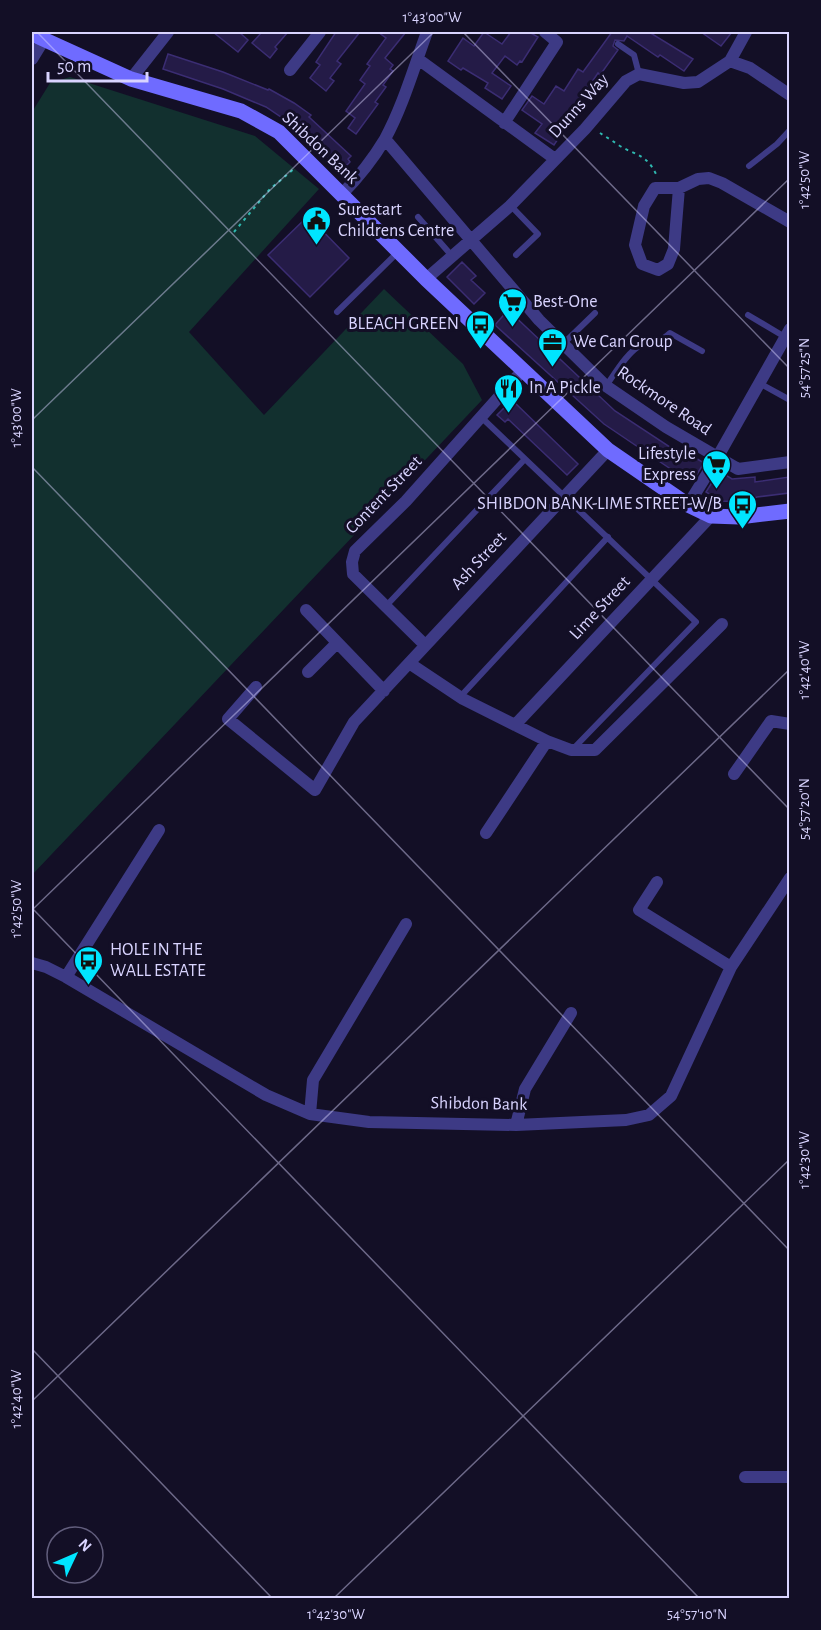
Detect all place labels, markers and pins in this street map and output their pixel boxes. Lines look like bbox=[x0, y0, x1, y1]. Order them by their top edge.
place label: Surestart Childrens Centre bbox=[338, 201, 454, 240]
public building icon: Surestart Childrens Centre bbox=[301, 204, 333, 246]
supermarket icon: Best-One bbox=[496, 286, 528, 328]
place label: Best-One bbox=[533, 293, 597, 311]
bus stop icon: BLEACH GREEN bbox=[464, 308, 496, 350]
place label: BLEACH GREEN bbox=[348, 315, 459, 333]
office icon: We Can Group bbox=[536, 326, 568, 368]
place label: We Can Group bbox=[573, 333, 673, 351]
restaurant icon: In A Pickle bbox=[492, 372, 524, 414]
place label: In A Pickle bbox=[529, 379, 601, 397]
place label: Lifestyle Express bbox=[638, 445, 696, 484]
supermarket icon: Lifestyle Express bbox=[701, 448, 733, 490]
bus stop icon: SHIBDON BANK-LIME STREET-W/B bbox=[727, 488, 759, 530]
place label: SHIBDON BANK-LIME STREET-W/B bbox=[477, 495, 722, 513]
place label: HOLE IN THE WALL ESTATE bbox=[110, 941, 206, 980]
bus stop icon: HOLE IN THE WALL ESTATE bbox=[73, 944, 105, 986]

